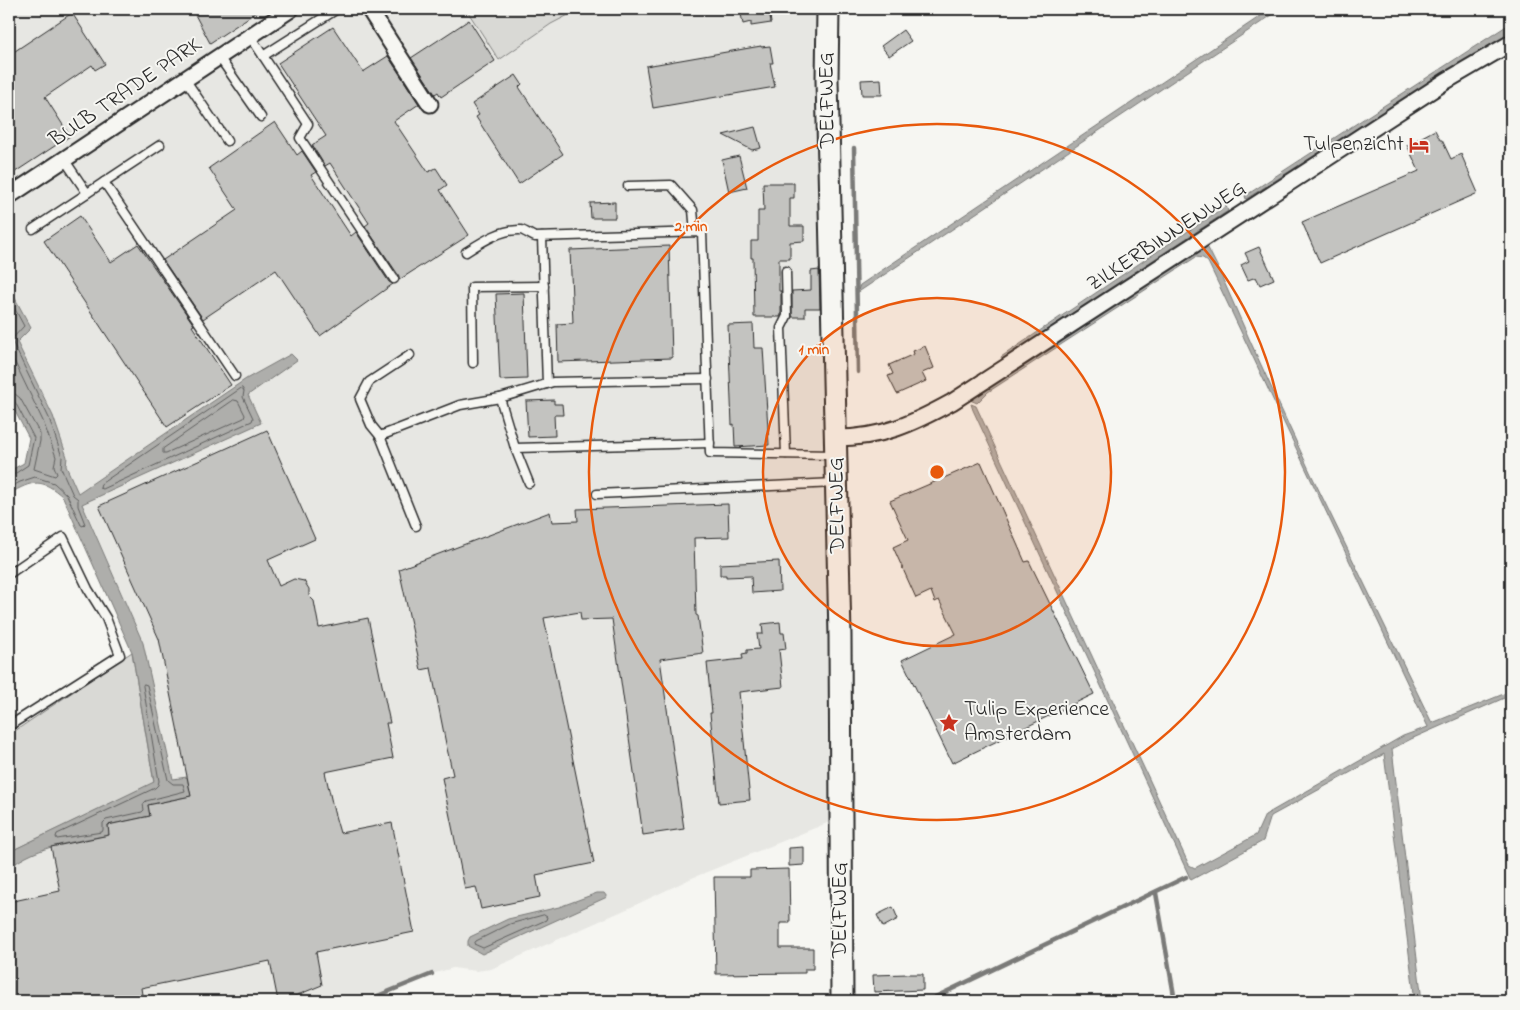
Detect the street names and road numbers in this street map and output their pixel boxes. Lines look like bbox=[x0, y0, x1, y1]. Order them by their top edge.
street label: BULB TRADE PARK bbox=[42, 30, 209, 157]
street label: DELFWEG bbox=[811, 52, 845, 149]
street label: ZILKERBINNENWEG bbox=[1081, 173, 1253, 301]
street label: DELFWEG bbox=[821, 457, 855, 554]
street label: DELFWEG bbox=[825, 862, 857, 959]

